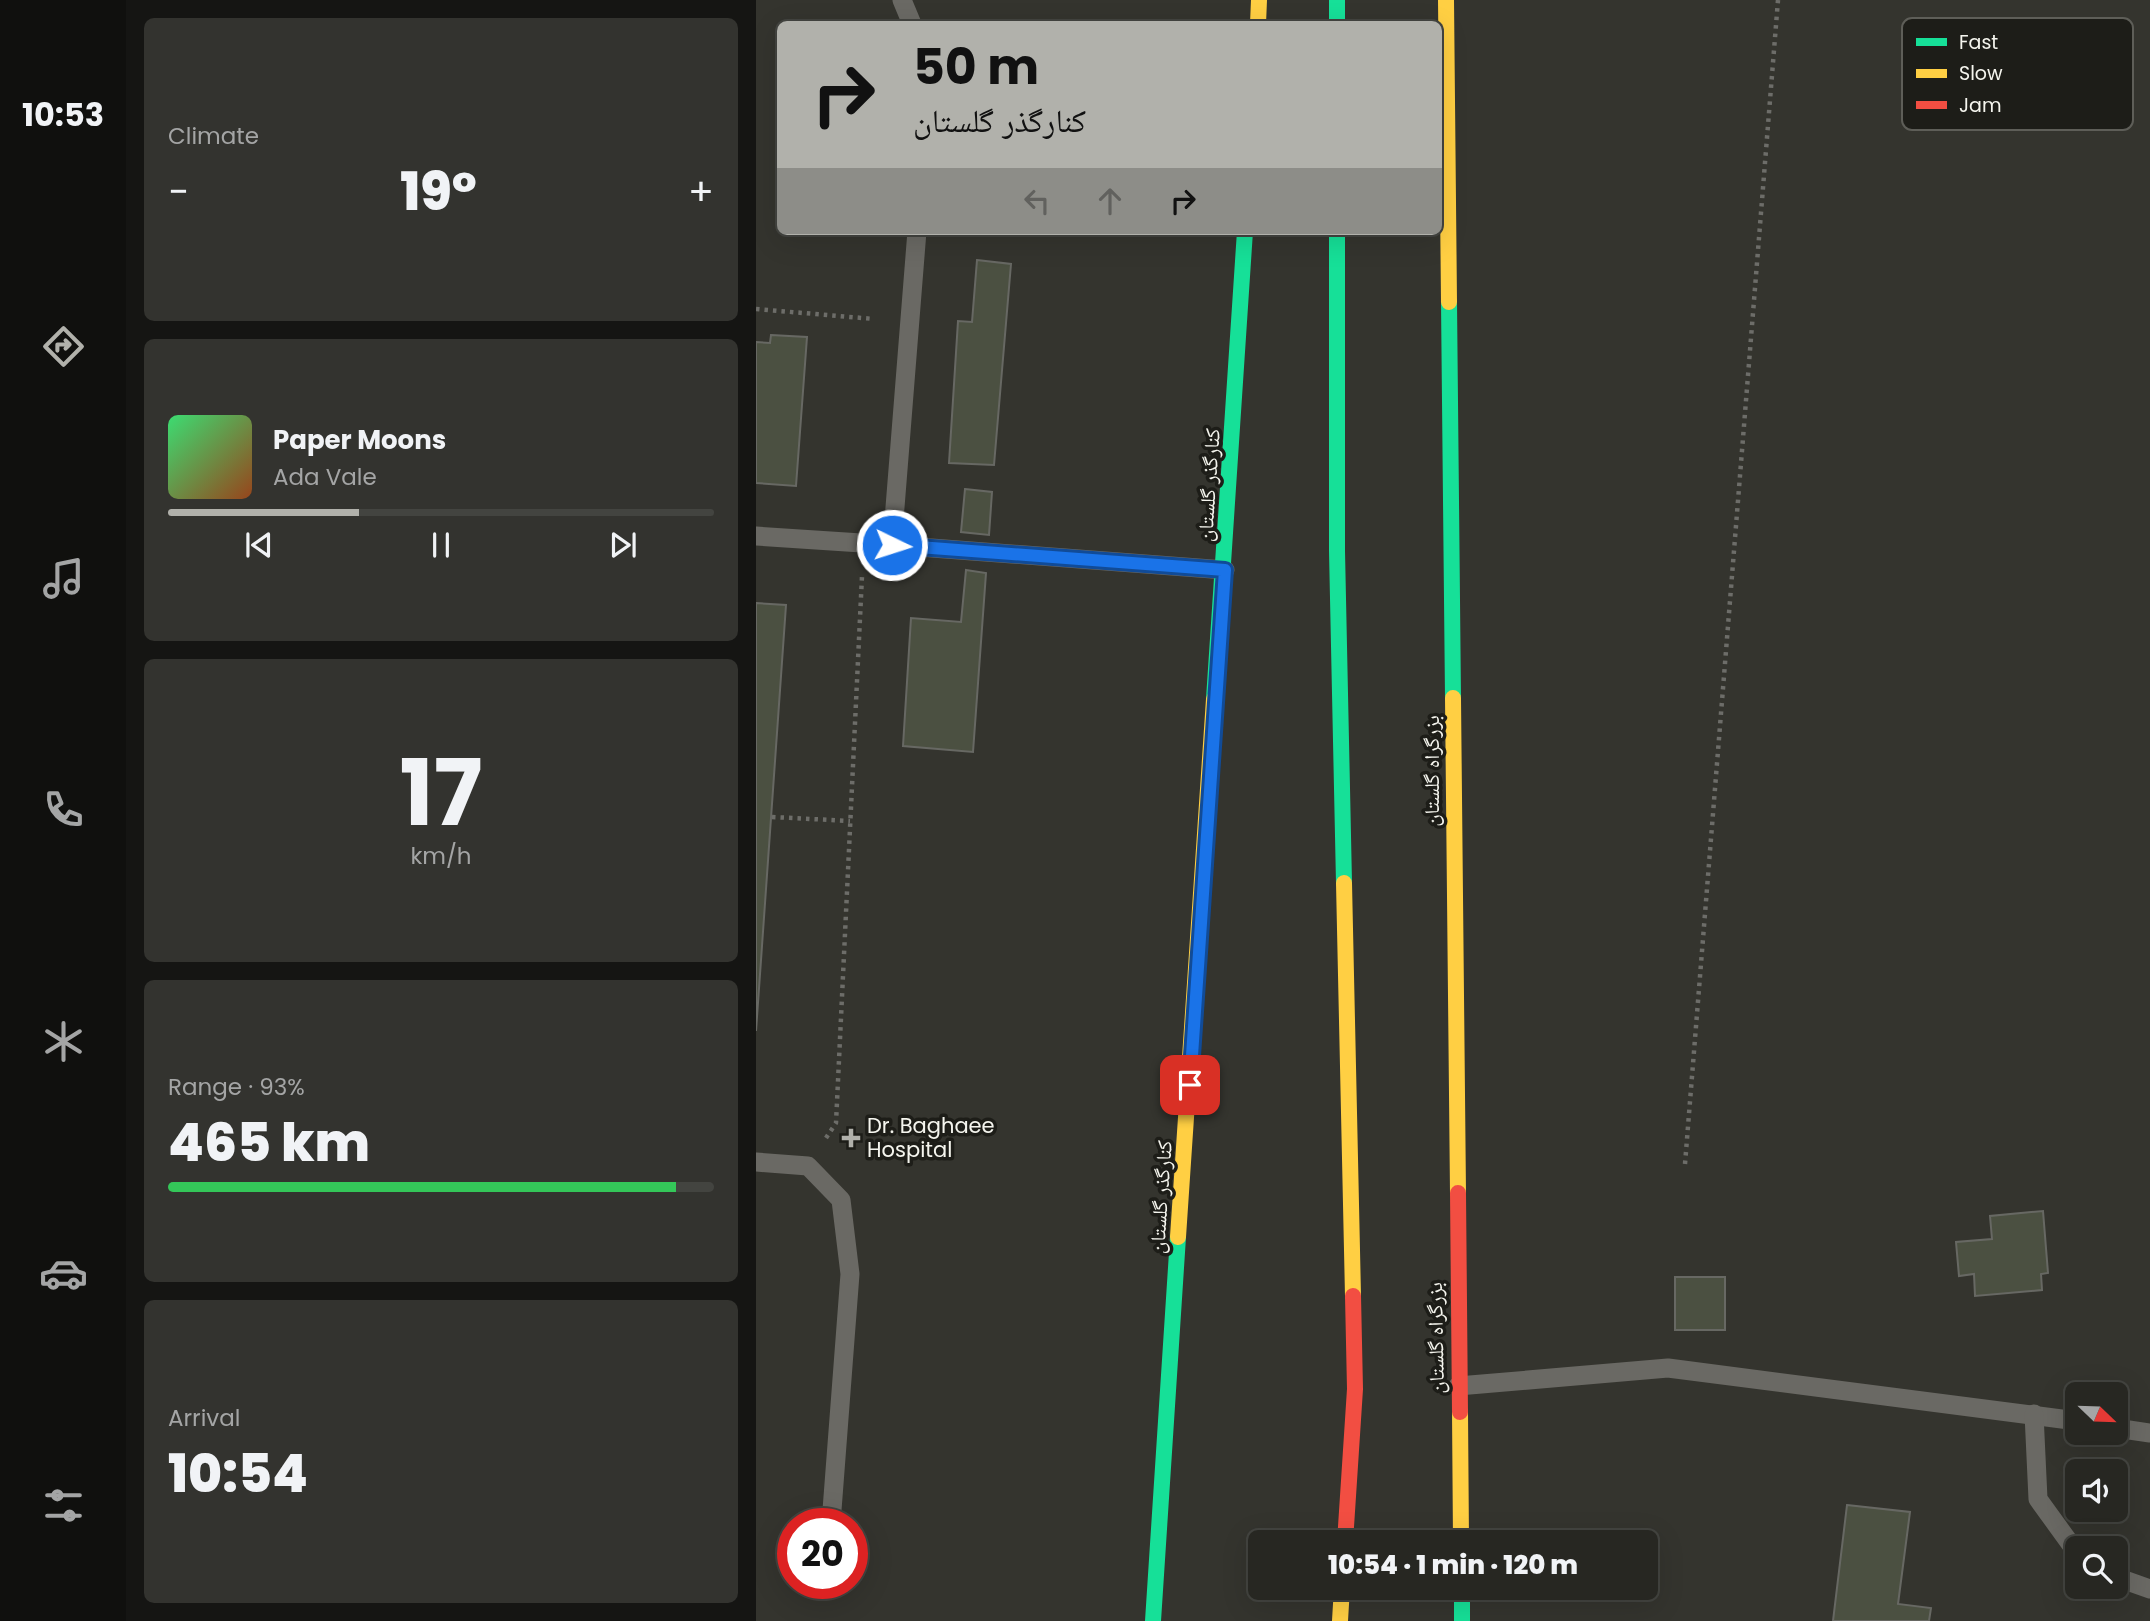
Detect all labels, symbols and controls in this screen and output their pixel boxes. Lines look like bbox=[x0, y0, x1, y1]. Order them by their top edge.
legend bbox=[1902, 18, 2133, 130]
text: Fast bbox=[1959, 29, 1998, 56]
text: 50 m bbox=[913, 33, 1039, 101]
icon: right bbox=[798, 49, 889, 140]
text: Slow bbox=[1959, 60, 2003, 87]
text: 10:53 bbox=[22, 92, 104, 137]
text: Jam bbox=[1959, 92, 2001, 119]
text: کنارگذر گلستان bbox=[913, 98, 1086, 143]
text: Climate bbox=[168, 120, 259, 152]
text: 19° bbox=[400, 155, 477, 228]
text: − bbox=[168, 165, 189, 218]
text: + bbox=[688, 165, 714, 218]
icon: left bbox=[1018, 182, 1056, 220]
icon: ahead bbox=[1091, 182, 1129, 220]
icon: right bbox=[1164, 182, 1202, 220]
icon: directions bbox=[39, 322, 88, 371]
text: Paper Moons bbox=[273, 422, 446, 458]
street label: کنارگذر گلستان bbox=[1190, 427, 1227, 543]
text: Ada Vale bbox=[273, 461, 377, 493]
position arrow bbox=[855, 508, 929, 582]
icon: previous bbox=[240, 526, 278, 564]
icon: pause bbox=[422, 526, 460, 564]
icon: next bbox=[604, 526, 642, 564]
icon: music bbox=[39, 554, 88, 603]
street label: بزرگراه گلستان bbox=[1417, 715, 1446, 827]
text: 17 bbox=[400, 729, 482, 857]
icon: phone bbox=[39, 785, 88, 834]
text: km/h bbox=[410, 840, 472, 872]
icon: climate bbox=[39, 1017, 88, 1066]
pin bbox=[1160, 1055, 1220, 1115]
icon: arrive bbox=[1171, 1066, 1209, 1104]
text: Range · 93% bbox=[168, 1071, 305, 1103]
text: 465 km bbox=[168, 1106, 370, 1179]
place label: Dr. Baghaee Hospital bbox=[867, 1111, 995, 1164]
marker: Dr. Baghaee Hospital bbox=[841, 1128, 861, 1148]
street label: کنارگذر گلستان bbox=[1142, 1139, 1179, 1255]
icon: car bbox=[39, 1249, 88, 1298]
street label: بزرگراه گلستان bbox=[1420, 1282, 1451, 1394]
north arrow bbox=[2065, 1382, 2128, 1446]
map controls bbox=[2065, 1382, 2128, 1599]
text: Arrival bbox=[168, 1402, 240, 1434]
text: 10:54 bbox=[168, 1437, 308, 1510]
button: sound bbox=[2065, 1459, 2128, 1522]
icon: filters bbox=[39, 1481, 88, 1530]
speed limit sign: 20 bbox=[777, 1508, 868, 1599]
button: search bbox=[2065, 1536, 2128, 1599]
text: 10:54 · 1 min · 120 m bbox=[1328, 1547, 1578, 1583]

